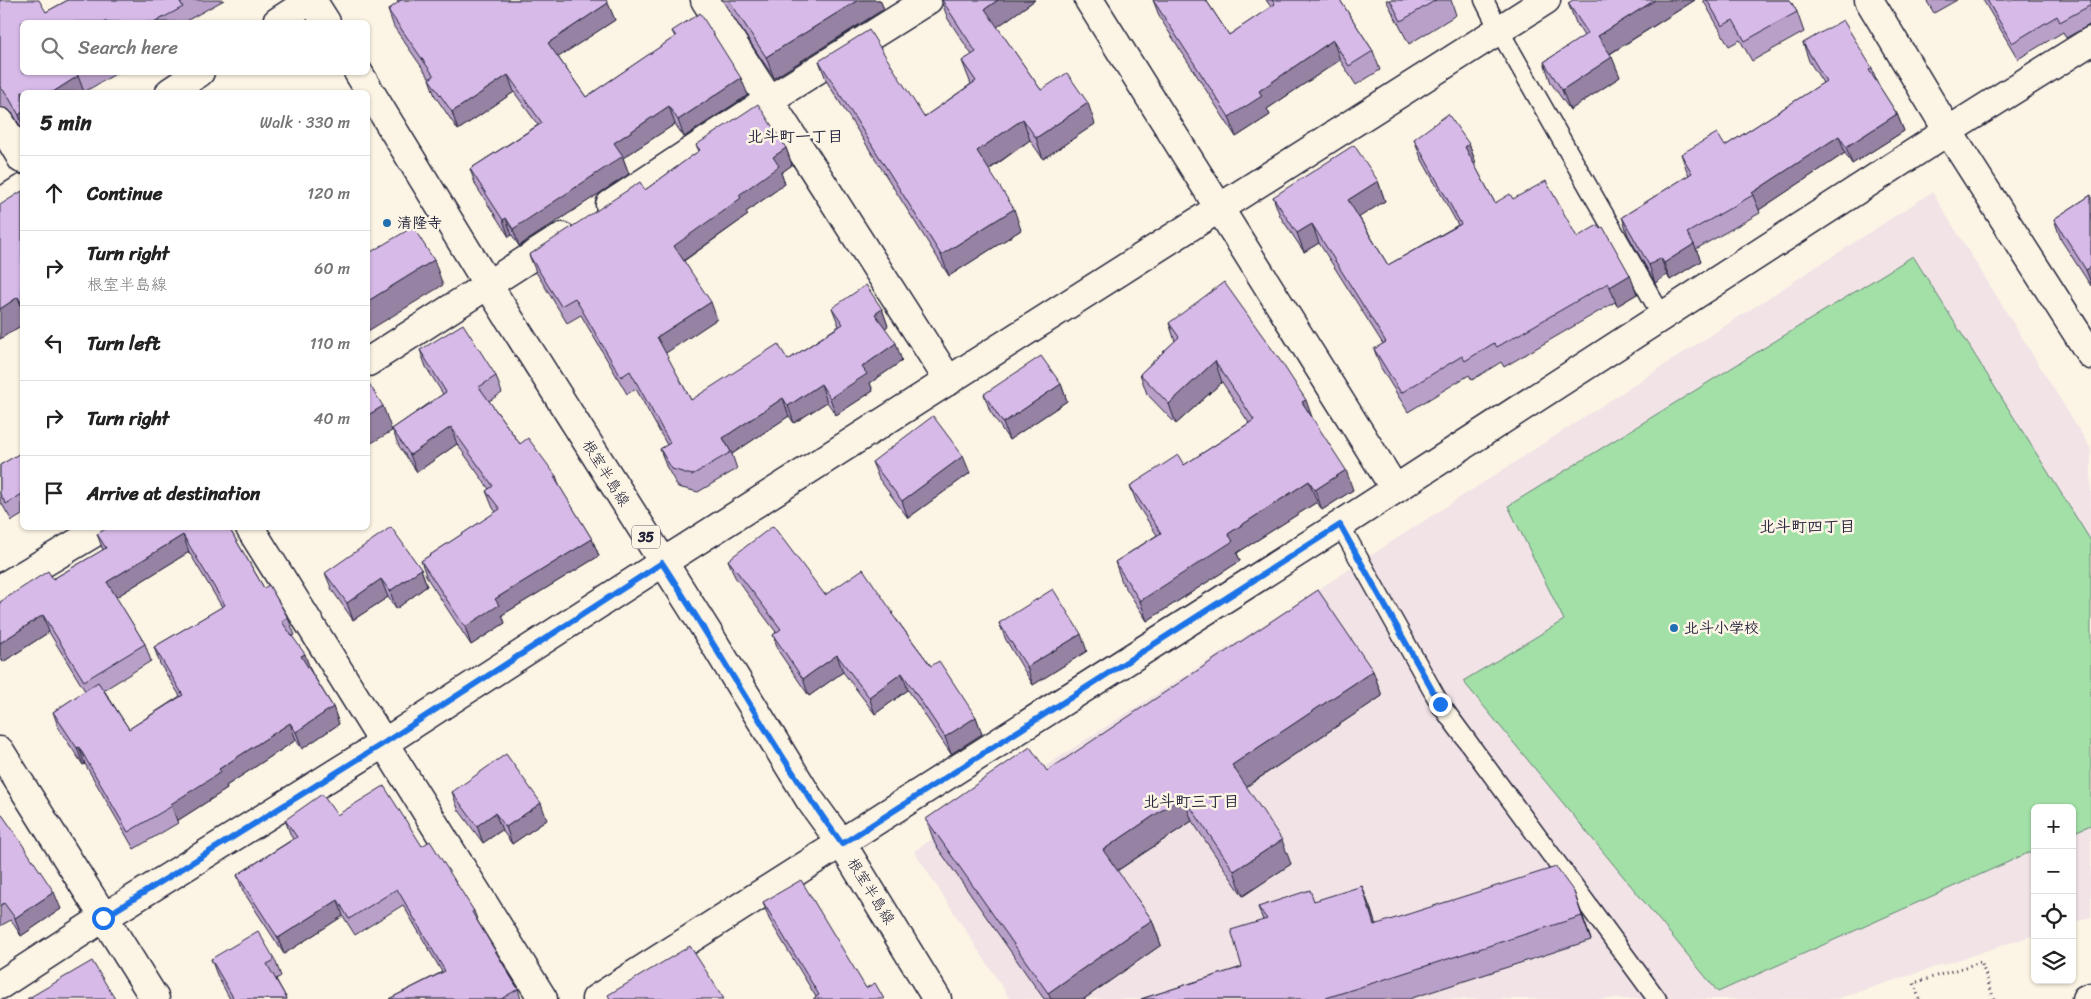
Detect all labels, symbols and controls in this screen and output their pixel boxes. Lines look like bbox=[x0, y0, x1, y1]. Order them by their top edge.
search box bbox=[20, 20, 370, 75]
text: Search here bbox=[78, 31, 178, 64]
icon: search bbox=[38, 34, 66, 62]
text: 5 min bbox=[40, 104, 92, 142]
text: Walk · 330 m bbox=[260, 108, 350, 137]
district label: 北斗町一丁目 bbox=[747, 122, 843, 151]
text: Continue bbox=[87, 177, 163, 210]
icon: ahead bbox=[40, 179, 68, 207]
text: 120 m bbox=[307, 179, 350, 208]
place label: 清隆寺 bbox=[397, 210, 442, 236]
marker: 清隆寺 bbox=[381, 217, 393, 229]
text: Turn right bbox=[87, 237, 169, 270]
icon: right bbox=[40, 254, 68, 282]
text: 60 m bbox=[314, 254, 350, 283]
text: 根室半島線 bbox=[87, 270, 167, 299]
text: Turn left bbox=[87, 327, 160, 360]
icon: left bbox=[40, 329, 68, 357]
text: 110 m bbox=[310, 329, 350, 358]
text: Turn right bbox=[87, 402, 169, 435]
icon: right bbox=[40, 404, 68, 432]
text: 40 m bbox=[313, 404, 350, 433]
street label: 根室半島線 bbox=[575, 434, 637, 512]
text: Arrive at destination bbox=[87, 477, 260, 510]
icon: arrive bbox=[40, 479, 68, 507]
district label: 北斗町四丁目 bbox=[1759, 512, 1855, 541]
road number: 35 bbox=[632, 526, 660, 548]
place label: 北斗小学校 bbox=[1684, 615, 1759, 641]
marker: 北斗小学校 bbox=[1668, 622, 1680, 634]
route end bbox=[1429, 693, 1452, 716]
district label: 北斗町三丁目 bbox=[1143, 787, 1239, 816]
map controls bbox=[2031, 804, 2076, 984]
button: + bbox=[2031, 804, 2076, 849]
button: − bbox=[2031, 849, 2076, 894]
street label: 根室半島線 bbox=[840, 852, 902, 930]
button: locate bbox=[2031, 894, 2076, 939]
route start bbox=[92, 907, 115, 930]
button: layers bbox=[2031, 939, 2076, 984]

